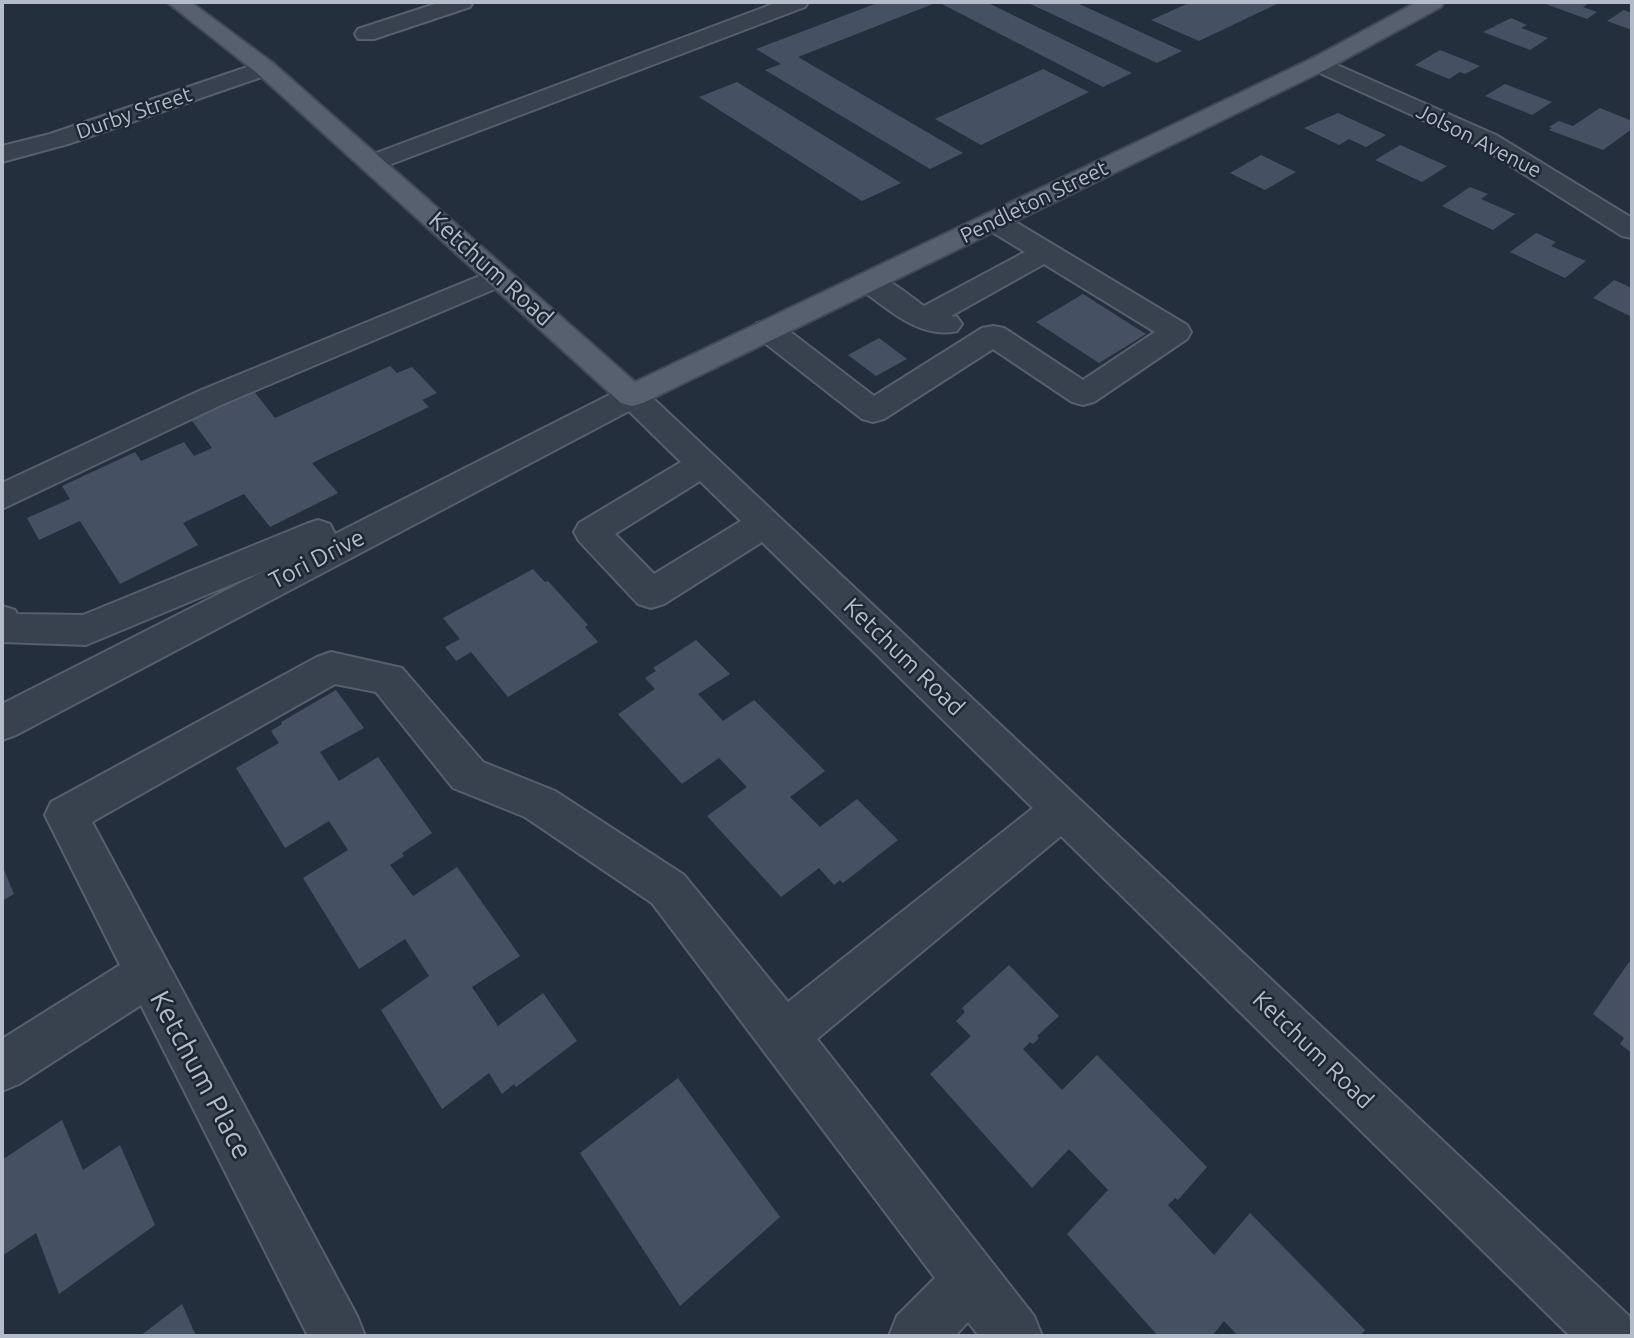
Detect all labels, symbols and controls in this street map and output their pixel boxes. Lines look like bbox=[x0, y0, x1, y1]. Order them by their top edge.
street label: Durby Street bbox=[73, 81, 195, 145]
street label: Jolson Avenue bbox=[1412, 99, 1546, 183]
street label: Pendleton Street bbox=[956, 155, 1112, 249]
street label: Ketchum Road bbox=[423, 206, 559, 332]
street label: Tori Drive bbox=[264, 523, 370, 595]
street label: Ketchum Road bbox=[838, 592, 970, 722]
street label: Ketchum Place bbox=[143, 985, 259, 1165]
street label: Ketchum Road bbox=[1247, 985, 1379, 1115]

